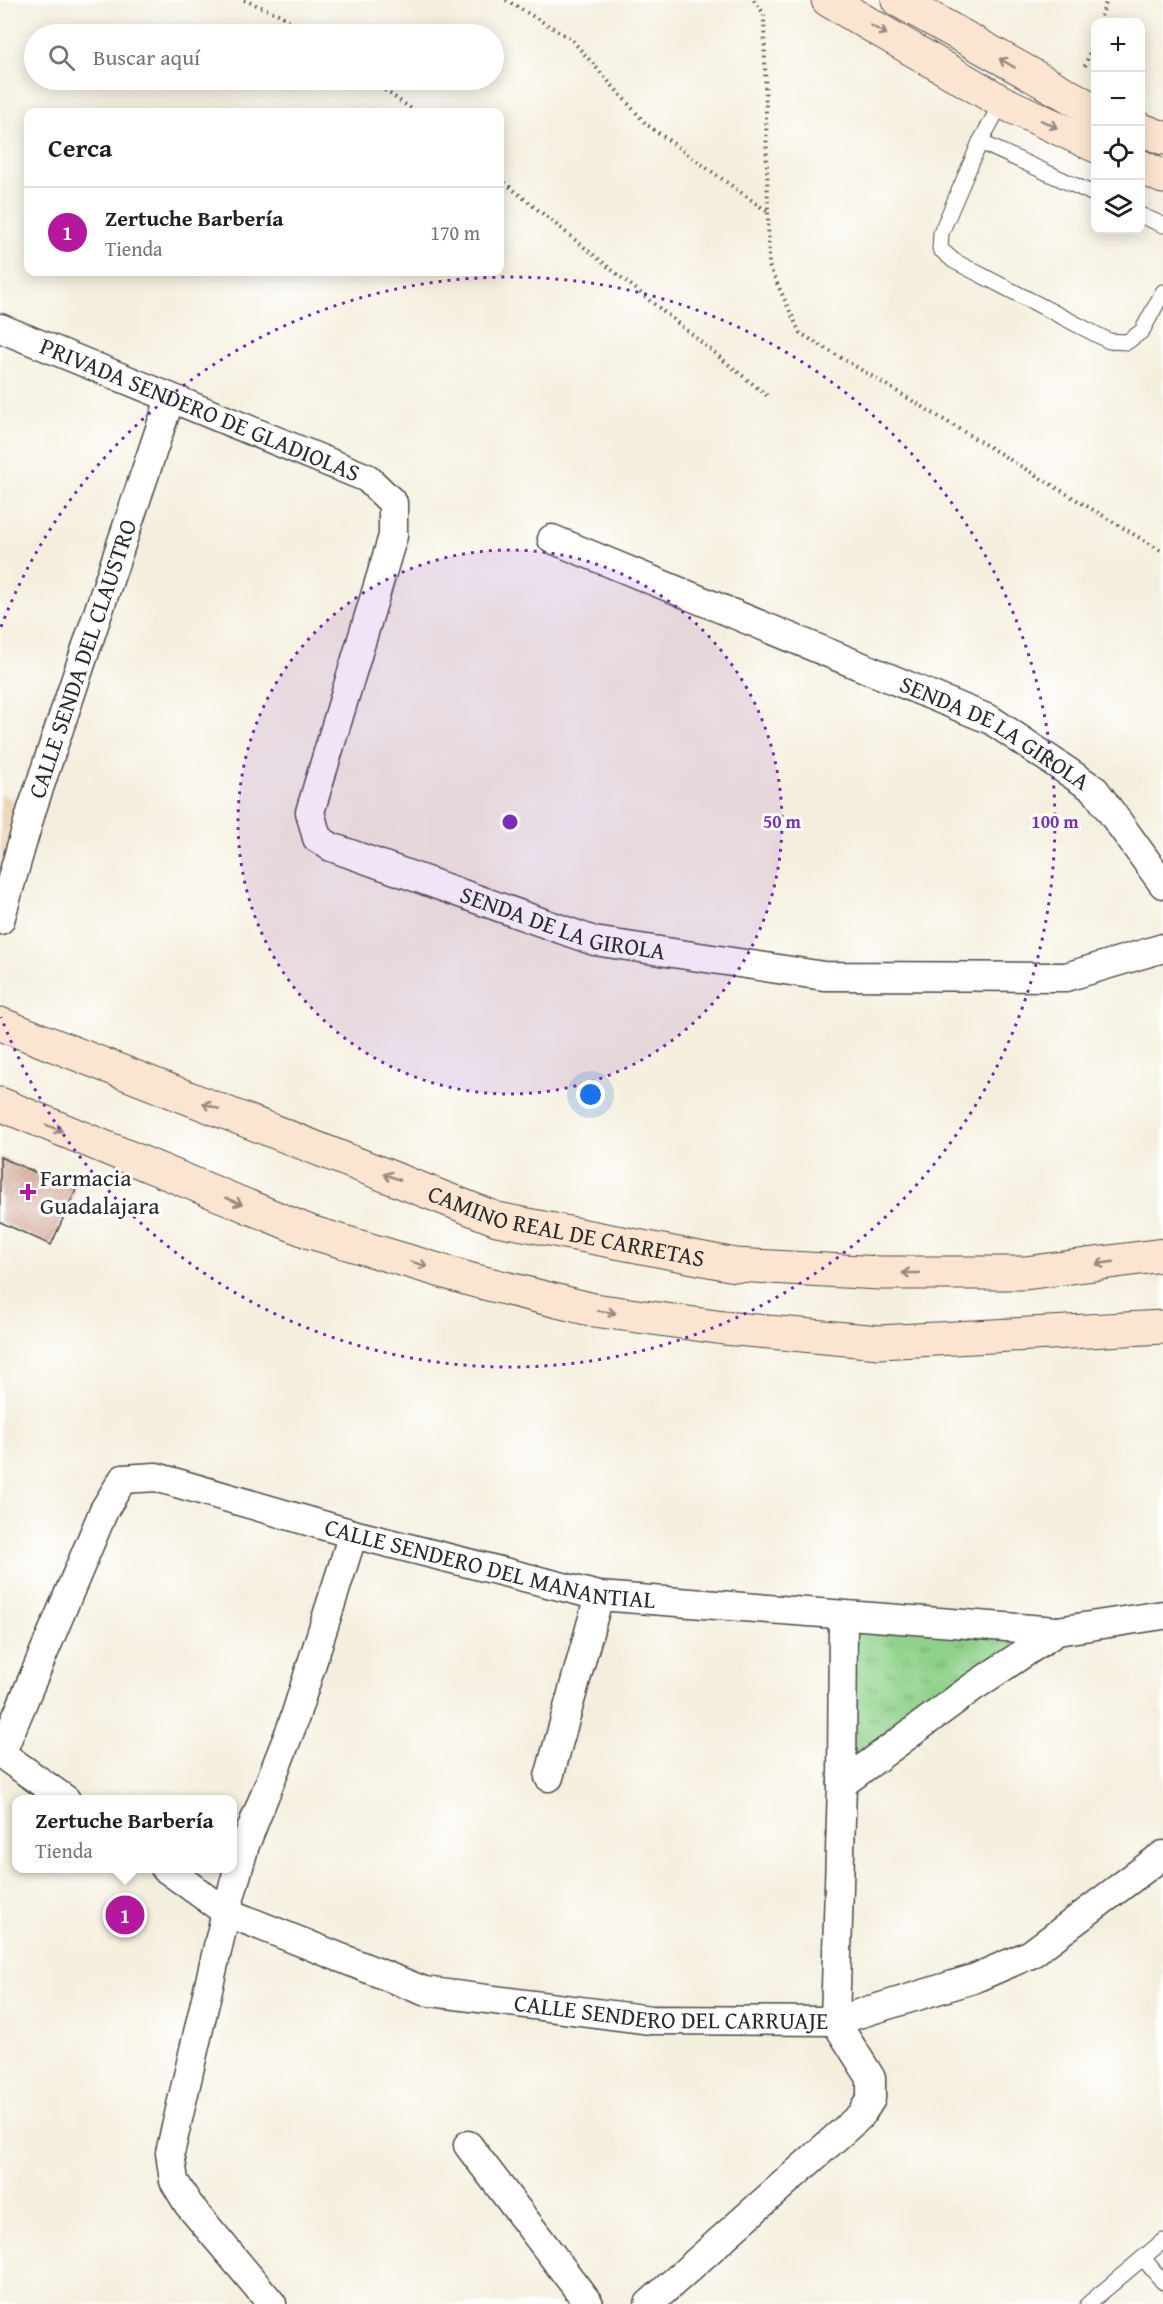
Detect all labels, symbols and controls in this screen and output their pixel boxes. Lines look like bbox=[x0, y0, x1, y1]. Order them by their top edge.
map controls bbox=[1091, 18, 1145, 234]
button: + bbox=[1091, 18, 1145, 72]
search box bbox=[24, 24, 504, 90]
one-way arrow bbox=[870, 24, 887, 36]
icon: search bbox=[45, 41, 78, 74]
text: Buscar aquí bbox=[93, 41, 200, 73]
one-way arrow bbox=[999, 57, 1017, 68]
button: − bbox=[1091, 72, 1145, 126]
one-way arrow bbox=[1040, 119, 1058, 130]
button: locate bbox=[1091, 126, 1145, 180]
text: Cerca bbox=[48, 128, 112, 167]
button: layers bbox=[1091, 180, 1145, 234]
text: Zertuche Barbería bbox=[105, 202, 284, 234]
text: 1 bbox=[62, 218, 73, 247]
text: 170 m bbox=[430, 218, 480, 247]
text: Tienda bbox=[105, 234, 163, 263]
street label: PRIVADA SENDERO DE GLADIOLAS bbox=[35, 328, 365, 490]
street label: CALLE SENDA DEL CLAUSTRO bbox=[19, 514, 145, 803]
street label: SENDA DE LA GIROLA bbox=[894, 666, 1097, 799]
text: 50 m bbox=[763, 808, 802, 835]
text: 100 m bbox=[1031, 808, 1079, 835]
centre of rings bbox=[500, 812, 520, 832]
street label: SENDA DE LA GIROLA bbox=[455, 877, 668, 969]
your location bbox=[576, 1080, 605, 1109]
one-way arrow bbox=[202, 1100, 220, 1111]
one-way arrow bbox=[44, 1123, 62, 1134]
place label: Farmacia Guadalajara bbox=[40, 1160, 160, 1223]
one-way arrow bbox=[383, 1171, 402, 1182]
street label: CAMINO REAL DE CARRETAS bbox=[423, 1176, 708, 1276]
marker: Farmacia Guadalajara bbox=[21, 1185, 35, 1199]
one-way arrow bbox=[225, 1196, 243, 1207]
one-way arrow bbox=[1096, 1257, 1115, 1268]
one-way arrow bbox=[409, 1259, 428, 1270]
one-way arrow bbox=[901, 1267, 921, 1279]
one-way arrow bbox=[597, 1306, 617, 1317]
street label: CALLE SENDERO DEL MANANTIAL bbox=[321, 1509, 657, 1617]
popup bbox=[12, 1795, 237, 1873]
text: Zertuche Barbería bbox=[35, 1804, 214, 1836]
text: Tienda bbox=[35, 1836, 93, 1865]
pin: 1 bbox=[106, 1892, 144, 1938]
street label: CALLE SENDERO DEL CARRUAJE bbox=[512, 1985, 828, 2038]

